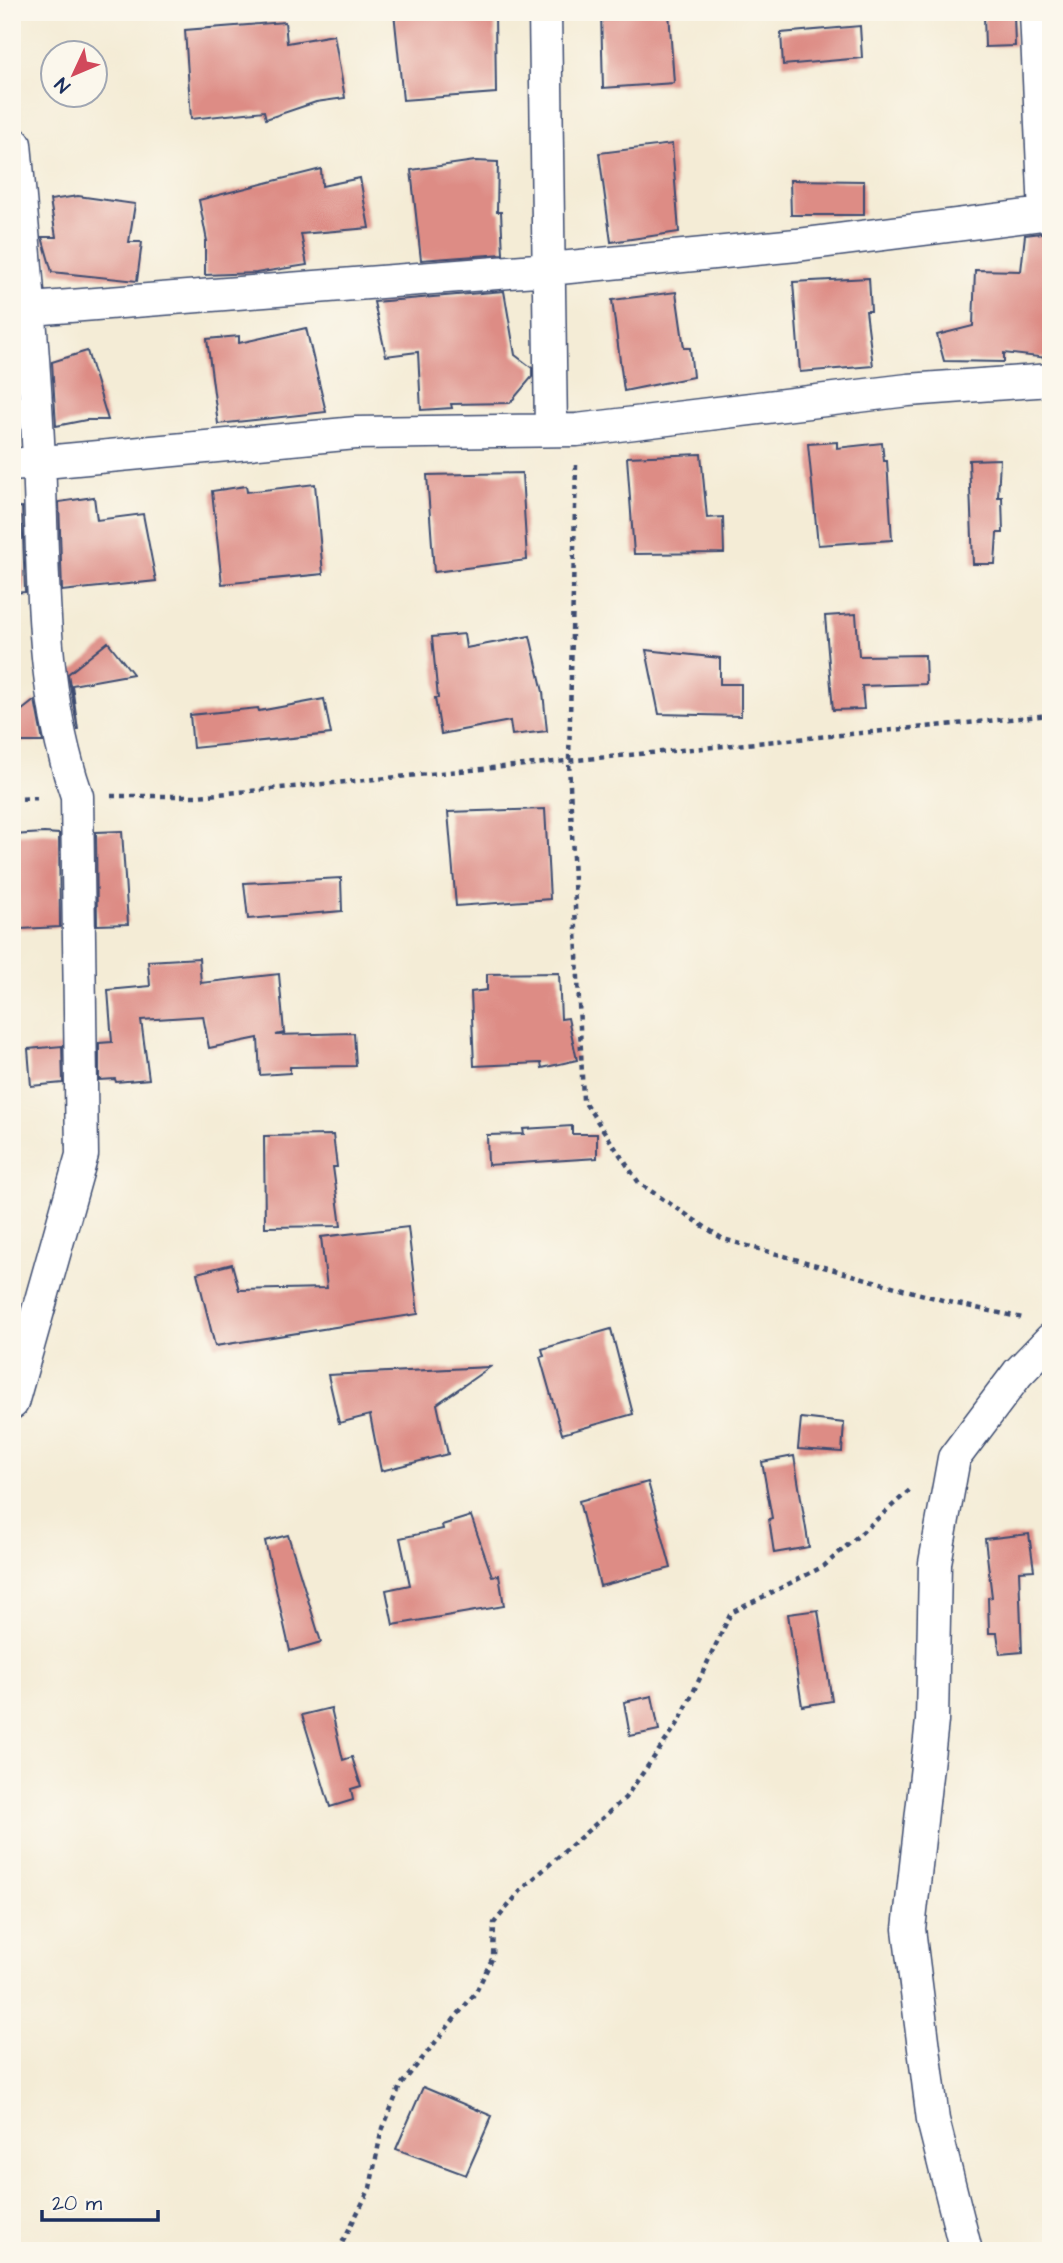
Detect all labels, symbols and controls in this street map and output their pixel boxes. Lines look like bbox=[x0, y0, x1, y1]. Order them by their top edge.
north arrow bbox=[38, 38, 108, 108]
text: N bbox=[49, 71, 77, 98]
scale bar bbox=[42, 2179, 158, 2223]
text: 20 m bbox=[52, 2189, 103, 2218]

